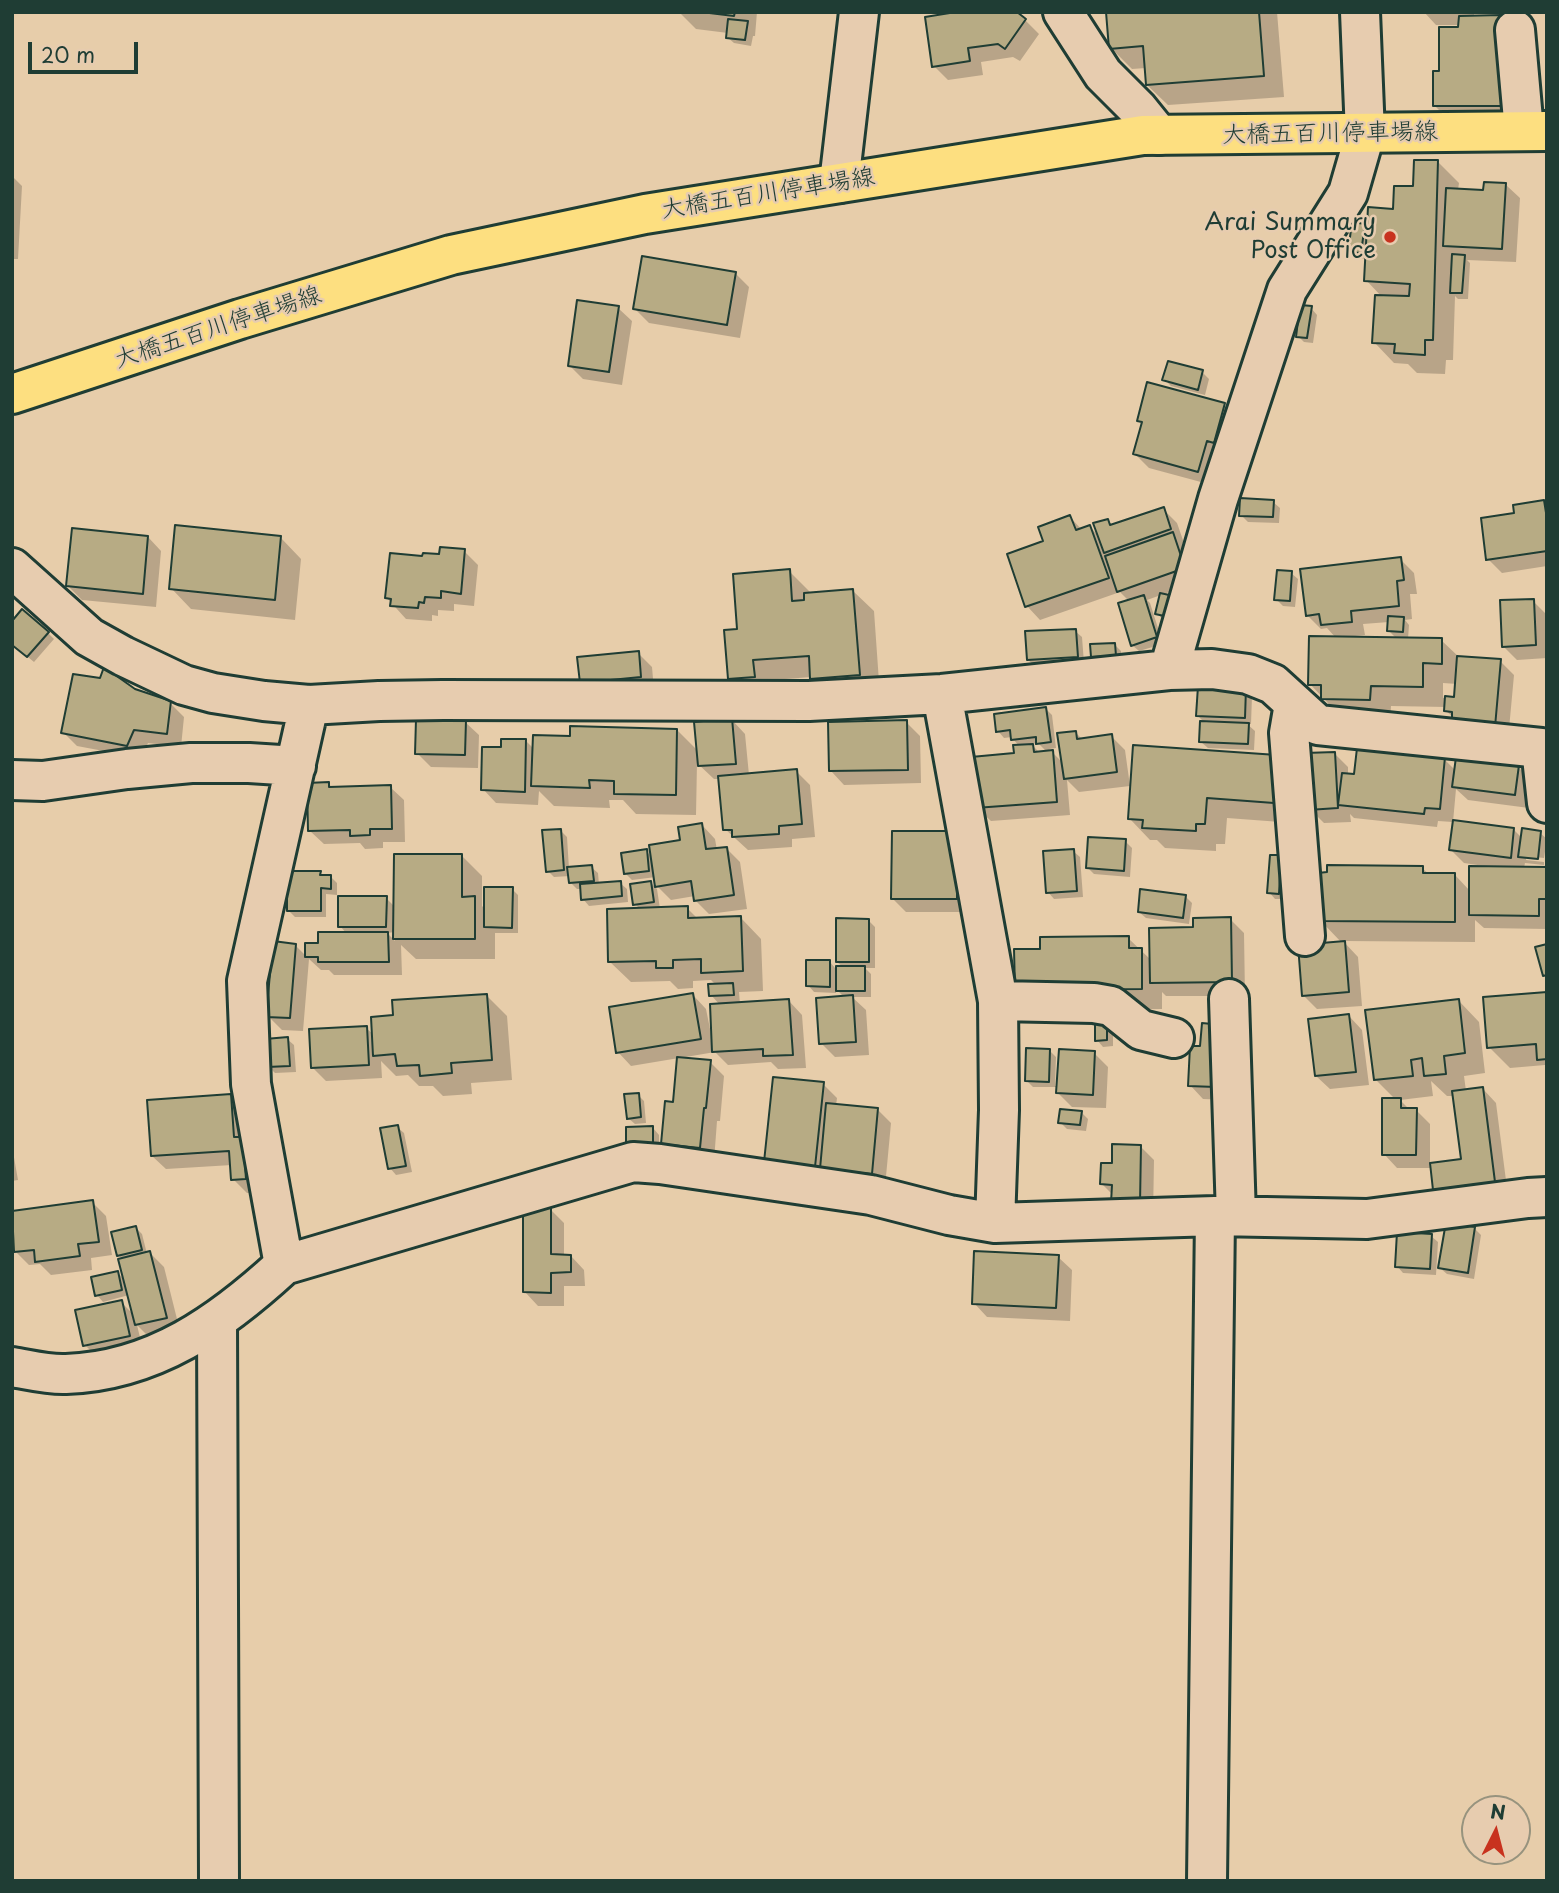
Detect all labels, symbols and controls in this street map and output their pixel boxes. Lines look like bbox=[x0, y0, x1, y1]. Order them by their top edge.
scale bar bbox=[32, 28, 142, 72]
text: 20 m bbox=[41, 38, 95, 70]
street label: 大橋五百川停車場線 bbox=[1222, 118, 1438, 150]
street label: 大橋五百川停車場線 bbox=[659, 163, 877, 225]
place label: Arai Summary Post Office bbox=[1204, 209, 1376, 265]
marker: Arai Summary Post Office bbox=[1382, 229, 1398, 245]
street label: 大橋五百川停車場線 bbox=[111, 281, 325, 375]
north arrow bbox=[1461, 1795, 1531, 1865]
text: N bbox=[1489, 1796, 1507, 1826]

